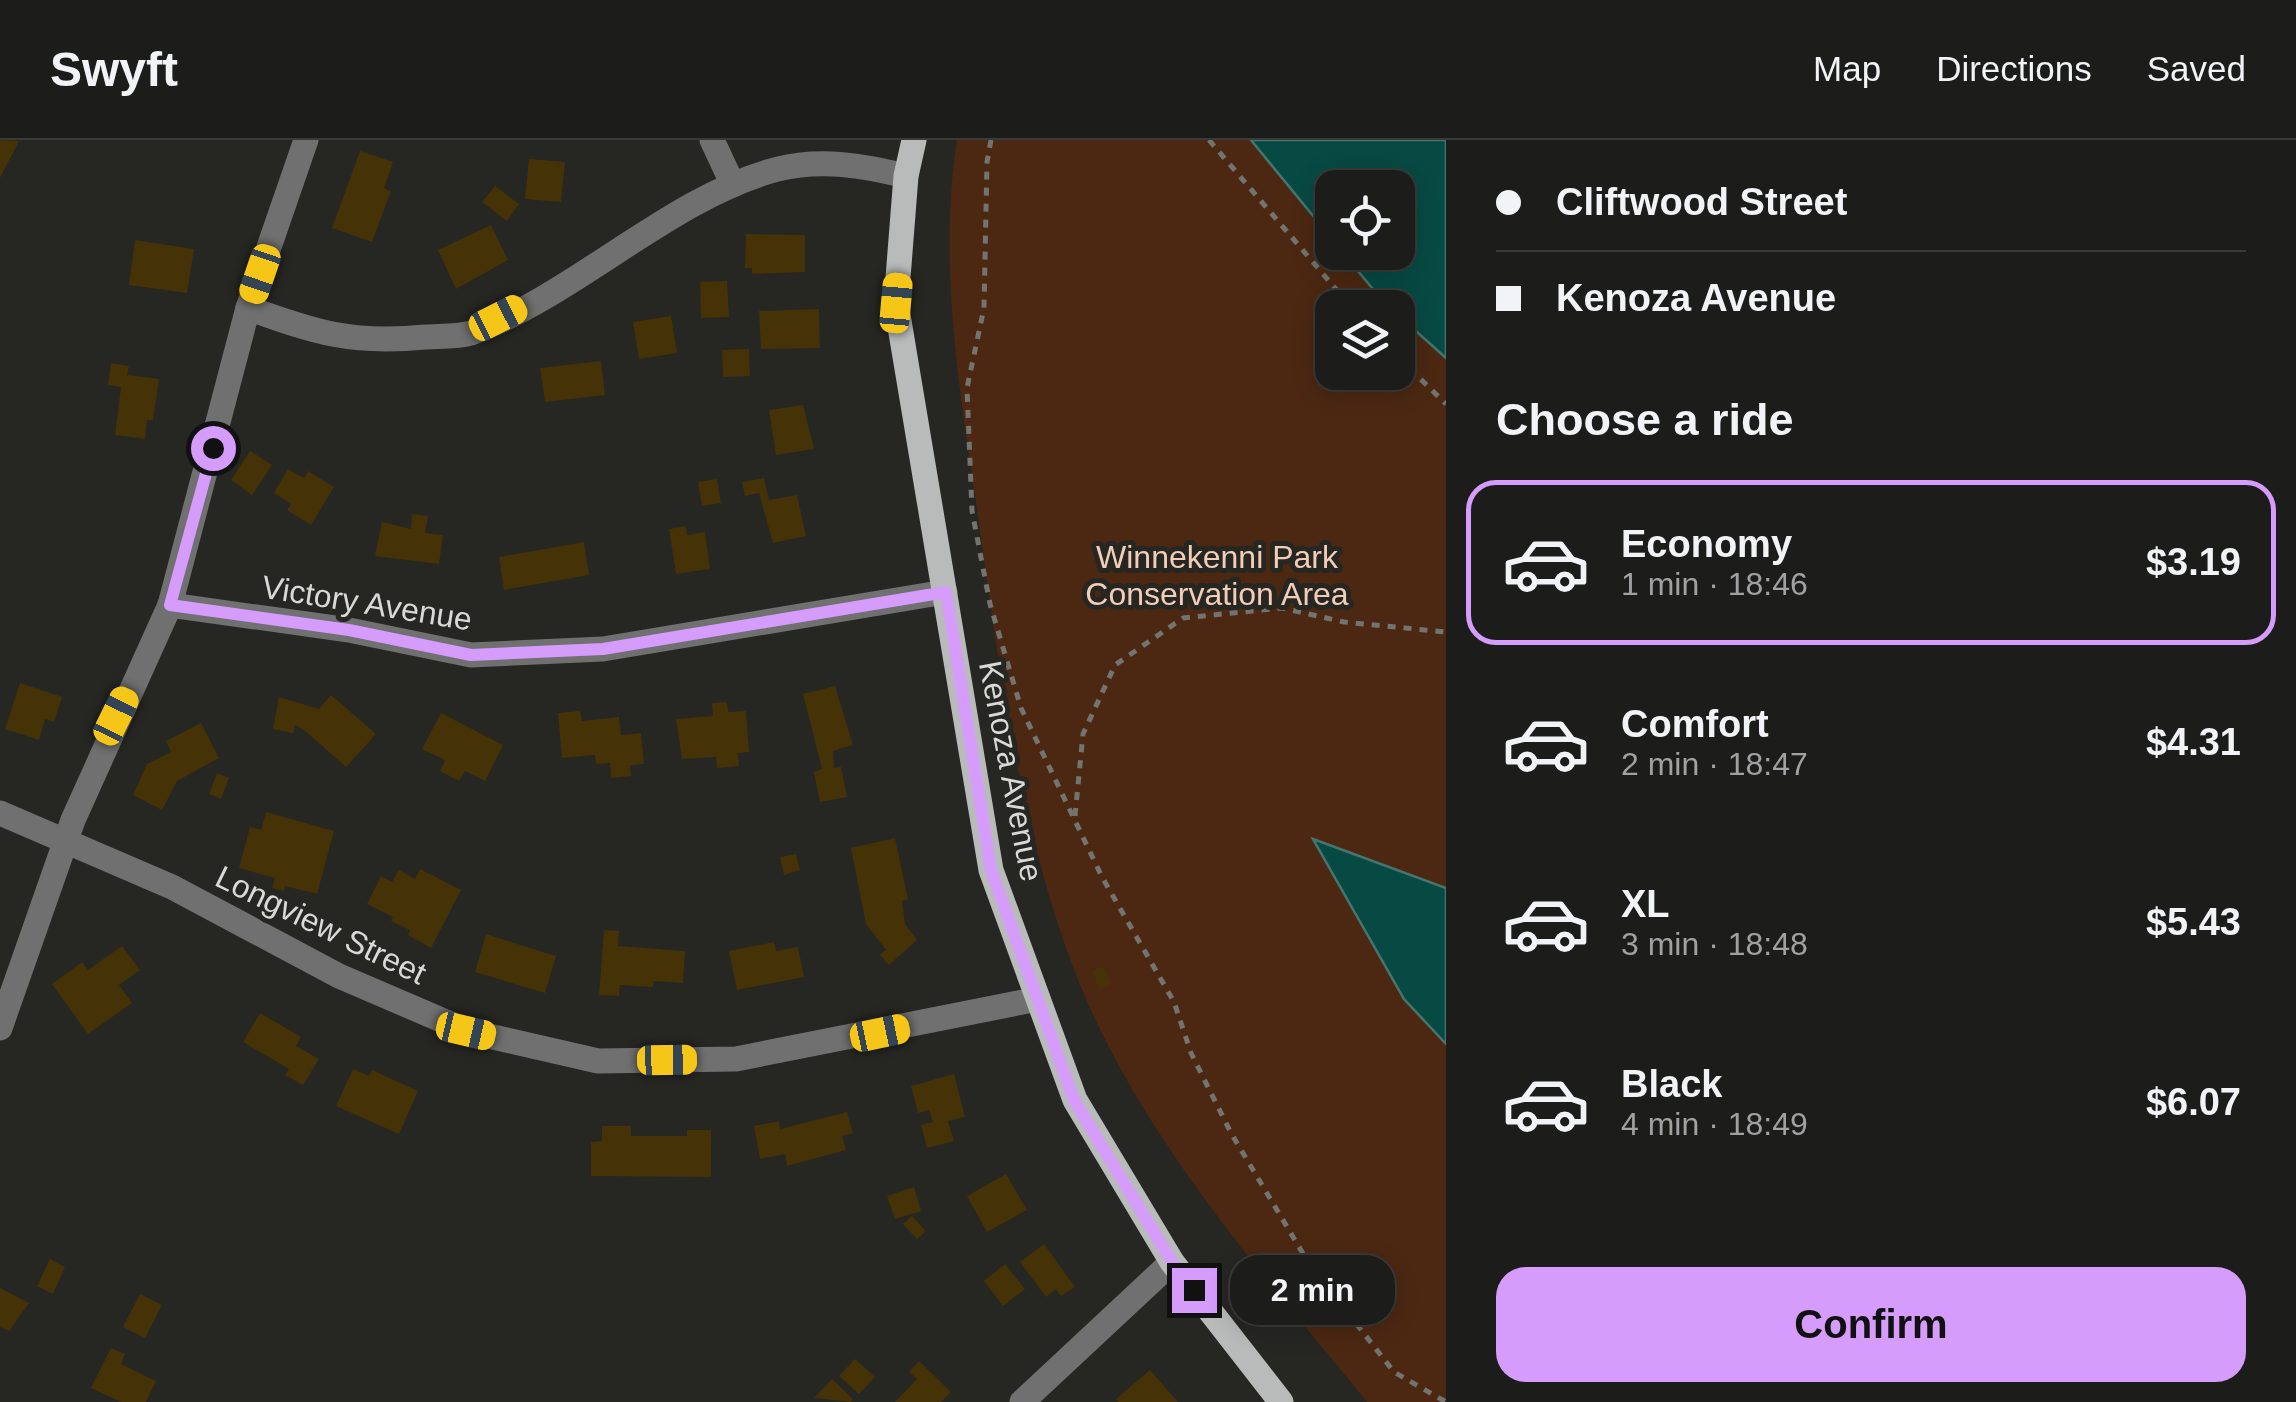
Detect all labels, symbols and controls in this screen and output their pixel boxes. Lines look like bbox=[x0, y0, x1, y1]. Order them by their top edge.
text: Swyft bbox=[50, 43, 178, 96]
text: Map bbox=[1813, 49, 1881, 88]
text: Directions bbox=[1936, 49, 2092, 88]
text: Saved bbox=[2147, 49, 2246, 88]
map controls bbox=[1315, 170, 1415, 390]
button: locate bbox=[1315, 170, 1415, 270]
text: Cliftwood Street bbox=[1556, 181, 1847, 223]
car bbox=[236, 241, 284, 307]
car bbox=[878, 272, 914, 334]
text: Kenoza Avenue bbox=[1556, 277, 1836, 319]
button: layers bbox=[1315, 290, 1415, 390]
car bbox=[464, 291, 532, 345]
text: Choose a ride bbox=[1496, 394, 1794, 445]
route start bbox=[191, 426, 236, 471]
icon: car bbox=[1501, 518, 1591, 608]
text: Economy bbox=[1621, 523, 1792, 565]
park label: Winnekenni Park Conservation Area bbox=[1085, 539, 1349, 612]
text: $3.19 bbox=[2146, 541, 2241, 583]
text: 1 min · 18:46 bbox=[1621, 566, 1808, 602]
street label: Victory Avenue bbox=[259, 569, 475, 637]
street label: Kenoza Avenue bbox=[972, 658, 1050, 884]
car bbox=[89, 682, 143, 750]
icon: car bbox=[1501, 698, 1591, 788]
text: Comfort bbox=[1621, 703, 1769, 745]
text: $4.31 bbox=[2146, 721, 2241, 763]
text: 2 min · 18:47 bbox=[1621, 746, 1808, 782]
street label: Longview Street bbox=[210, 859, 432, 992]
icon: car bbox=[1501, 878, 1591, 968]
text: XL bbox=[1621, 883, 1670, 925]
text: $5.43 bbox=[2146, 901, 2241, 943]
text: 3 min · 18:48 bbox=[1621, 926, 1808, 962]
car bbox=[433, 1010, 499, 1052]
car bbox=[848, 1012, 912, 1054]
car bbox=[637, 1044, 697, 1076]
icon: car bbox=[1501, 1058, 1591, 1148]
text: Black bbox=[1621, 1063, 1722, 1105]
text: $6.07 bbox=[2146, 1081, 2241, 1123]
text: 4 min · 18:49 bbox=[1621, 1106, 1808, 1142]
callout: 2 min bbox=[1229, 1255, 1394, 1325]
button: Confirm bbox=[1496, 1267, 2246, 1382]
route end bbox=[1172, 1268, 1217, 1313]
text: 2 min bbox=[1271, 1272, 1354, 1308]

